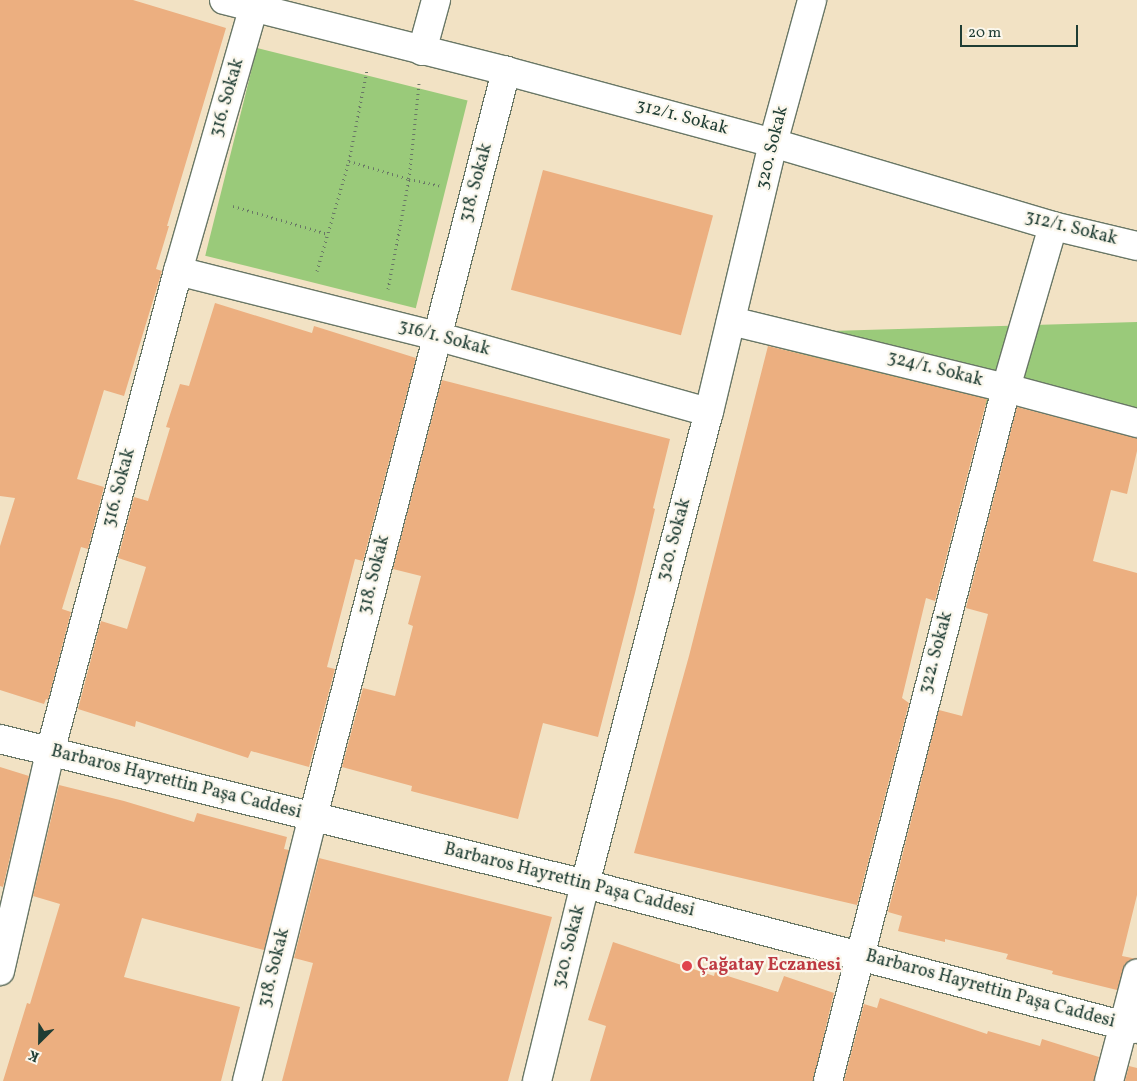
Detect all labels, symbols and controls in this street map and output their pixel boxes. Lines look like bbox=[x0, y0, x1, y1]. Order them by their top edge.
scale bar bbox=[962, 15, 1080, 47]
text: 20 m bbox=[968, 23, 1001, 44]
street label: 316. Sokak bbox=[206, 56, 250, 140]
street label: 312/1. Sokak bbox=[633, 95, 731, 141]
street label: 320. Sokak bbox=[752, 104, 794, 192]
street label: 318. Sokak bbox=[456, 141, 498, 225]
street label: 312/1. Sokak bbox=[1022, 207, 1120, 251]
street label: 316/1. Sokak bbox=[396, 316, 492, 362]
street label: 324/1. Sokak bbox=[885, 348, 985, 392]
street label: 316. Sokak bbox=[99, 446, 141, 530]
street label: 320. Sokak bbox=[654, 496, 696, 584]
street label: 318. Sokak bbox=[355, 533, 395, 617]
street label: 322. Sokak bbox=[916, 609, 958, 697]
street label: Barbaros Hayrettin Paşa Caddesi bbox=[49, 741, 303, 825]
street label: Barbaros Hayrettin Paşa Caddesi bbox=[442, 839, 696, 923]
street label: 320. Sokak bbox=[549, 903, 591, 991]
street label: 318. Sokak bbox=[255, 926, 295, 1010]
street label: Barbaros Hayrettin Paşa Caddesi bbox=[863, 946, 1117, 1034]
place label: Çağatay Eczanesi bbox=[697, 955, 842, 977]
marker: Çağatay Eczanesi bbox=[681, 960, 693, 972]
north arrow bbox=[15, 1016, 65, 1066]
text: K bbox=[26, 1045, 42, 1066]

